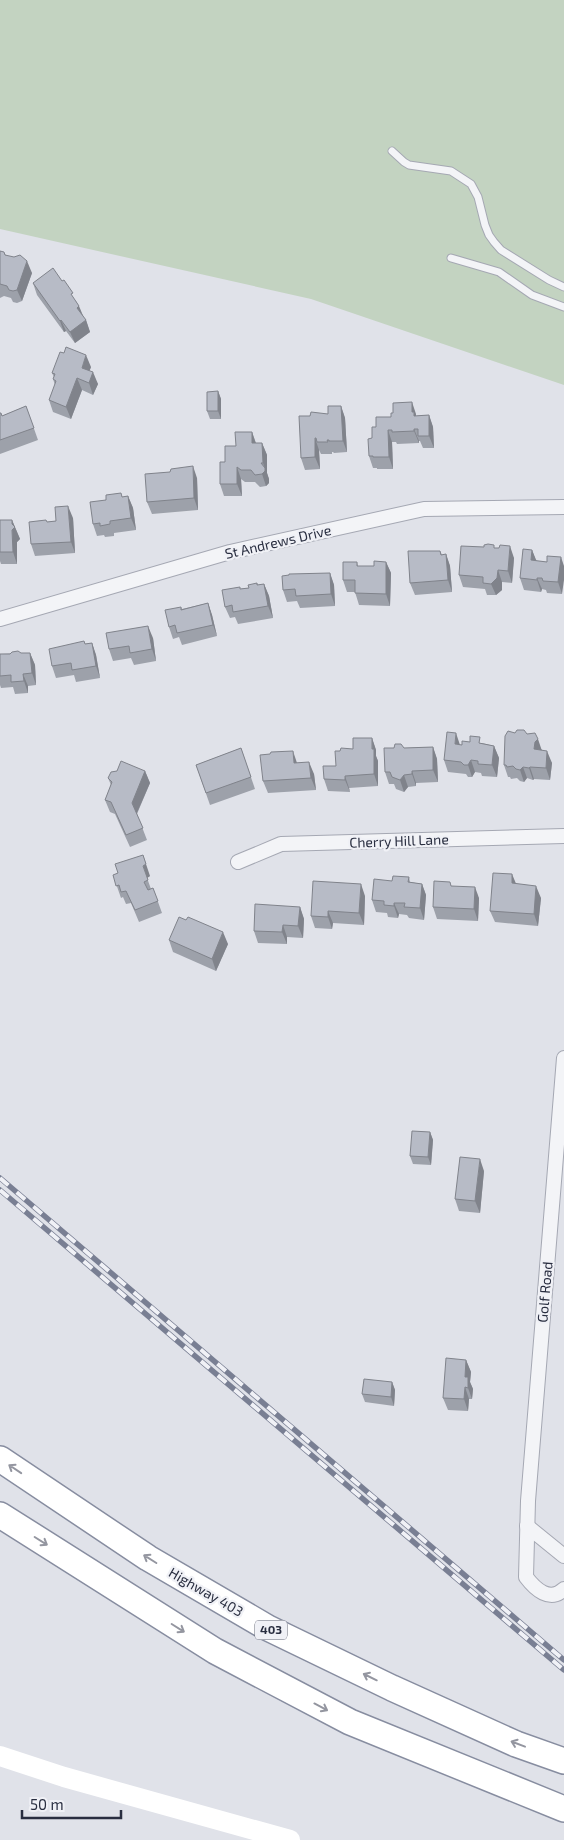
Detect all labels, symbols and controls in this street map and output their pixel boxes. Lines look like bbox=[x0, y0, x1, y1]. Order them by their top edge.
street label: St Andrews Drive bbox=[223, 521, 333, 562]
street label: Cherry Hill Lane bbox=[349, 830, 449, 851]
street label: Golf Road bbox=[533, 1261, 556, 1323]
one-way arrow bbox=[8, 1464, 22, 1474]
one-way arrow bbox=[34, 1536, 48, 1547]
one-way arrow bbox=[144, 1554, 158, 1564]
street label: Highway 403 bbox=[166, 1563, 246, 1620]
road number: 403 bbox=[255, 1620, 287, 1640]
one-way arrow bbox=[171, 1623, 185, 1633]
one-way arrow bbox=[363, 1672, 378, 1682]
one-way arrow bbox=[313, 1702, 327, 1712]
one-way arrow bbox=[511, 1739, 526, 1749]
scale bar bbox=[22, 1788, 121, 1820]
text: 50 m bbox=[30, 1795, 64, 1813]

